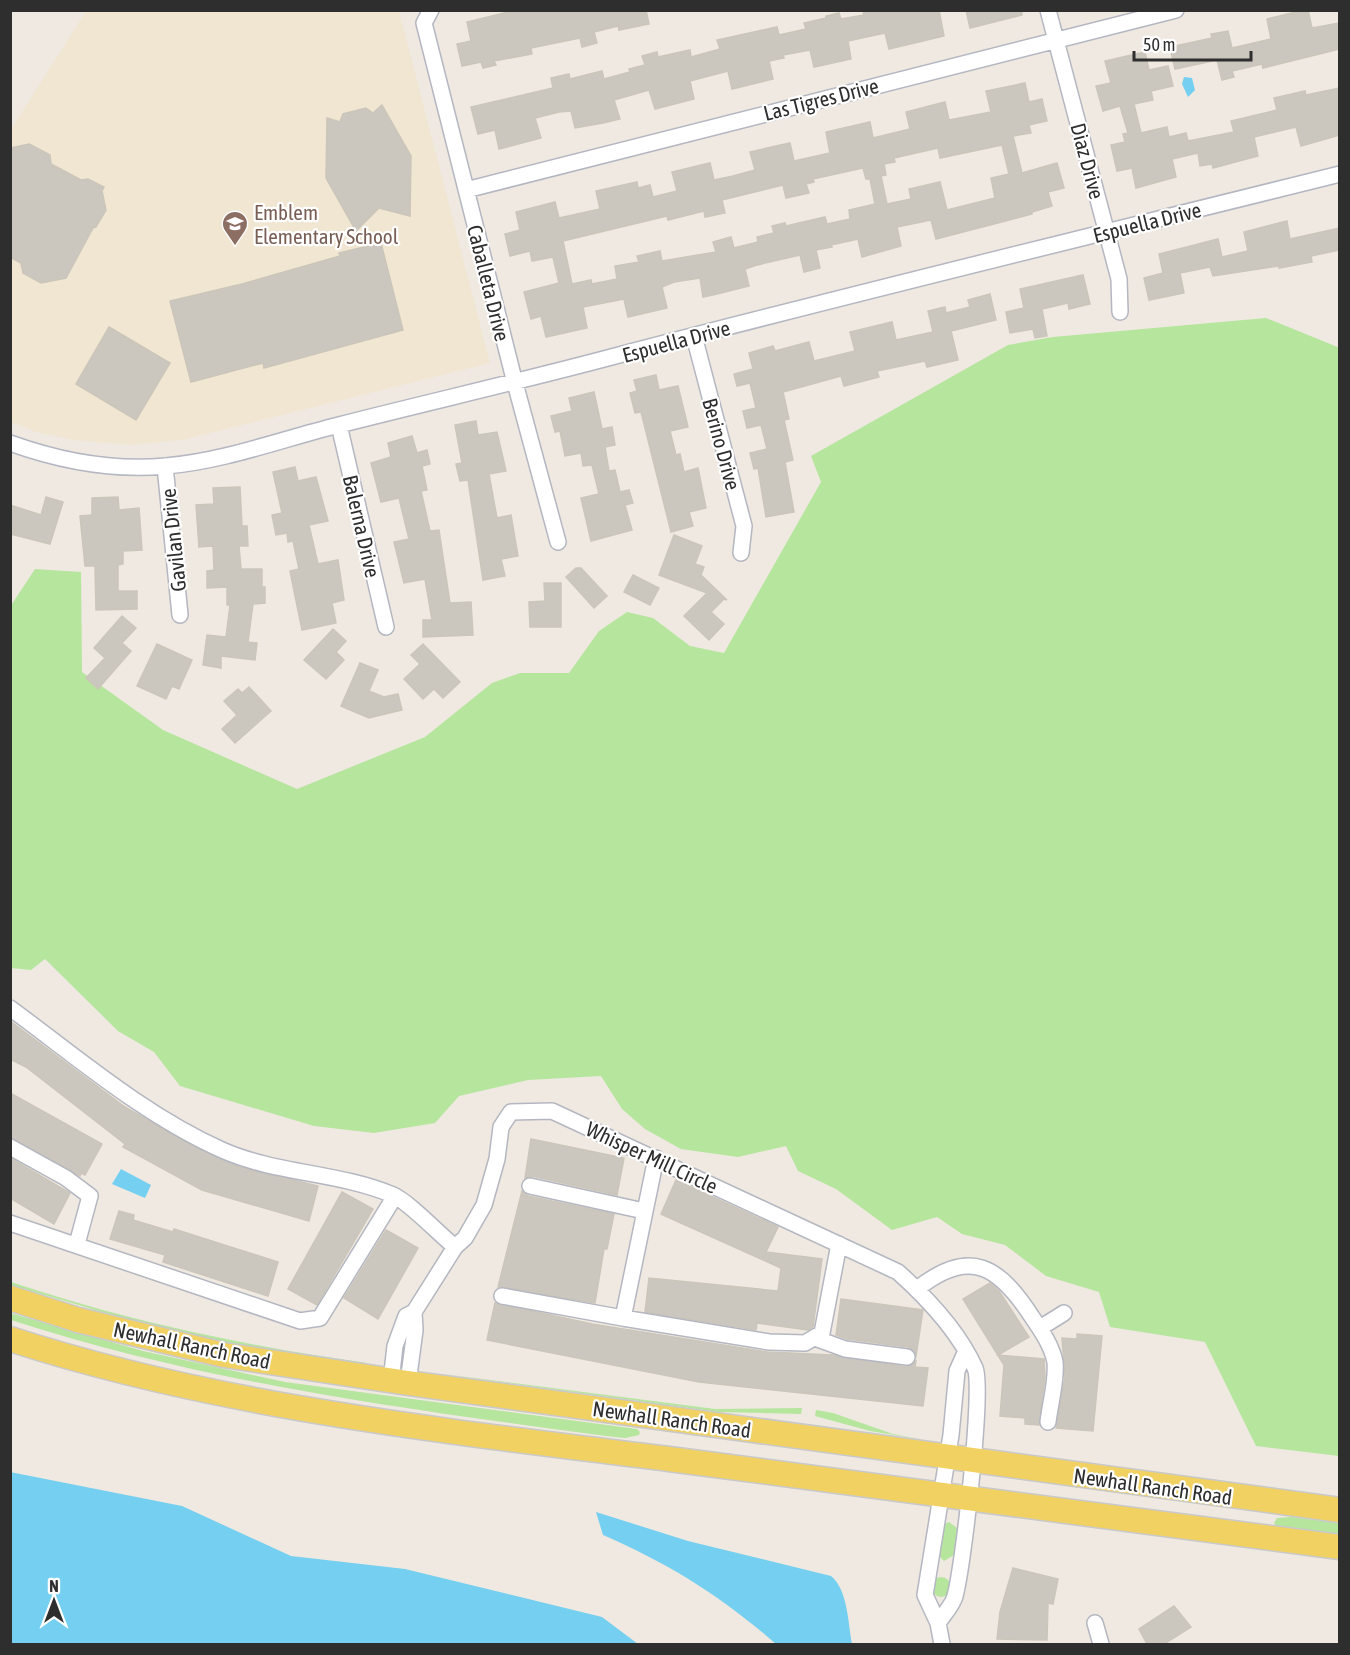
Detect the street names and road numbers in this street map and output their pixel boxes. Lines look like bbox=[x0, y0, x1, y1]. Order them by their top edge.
street label: Las Tigres Drive bbox=[761, 73, 881, 125]
street label: Diaz Drive bbox=[1066, 120, 1110, 202]
street label: Espuella Drive bbox=[1090, 197, 1204, 247]
street label: Caballeta Drive bbox=[463, 222, 515, 344]
street label: Espuella Drive bbox=[620, 315, 732, 367]
street label: Berino Drive bbox=[698, 395, 746, 493]
street label: Balerna Drive bbox=[339, 472, 385, 580]
street label: Gavilan Drive bbox=[156, 487, 190, 593]
street label: Whisper Mill Circle bbox=[582, 1116, 722, 1198]
street label: Newhall Ranch Road bbox=[111, 1317, 273, 1373]
street label: Newhall Ranch Road bbox=[591, 1396, 753, 1442]
street label: Newhall Ranch Road bbox=[1072, 1463, 1234, 1509]

